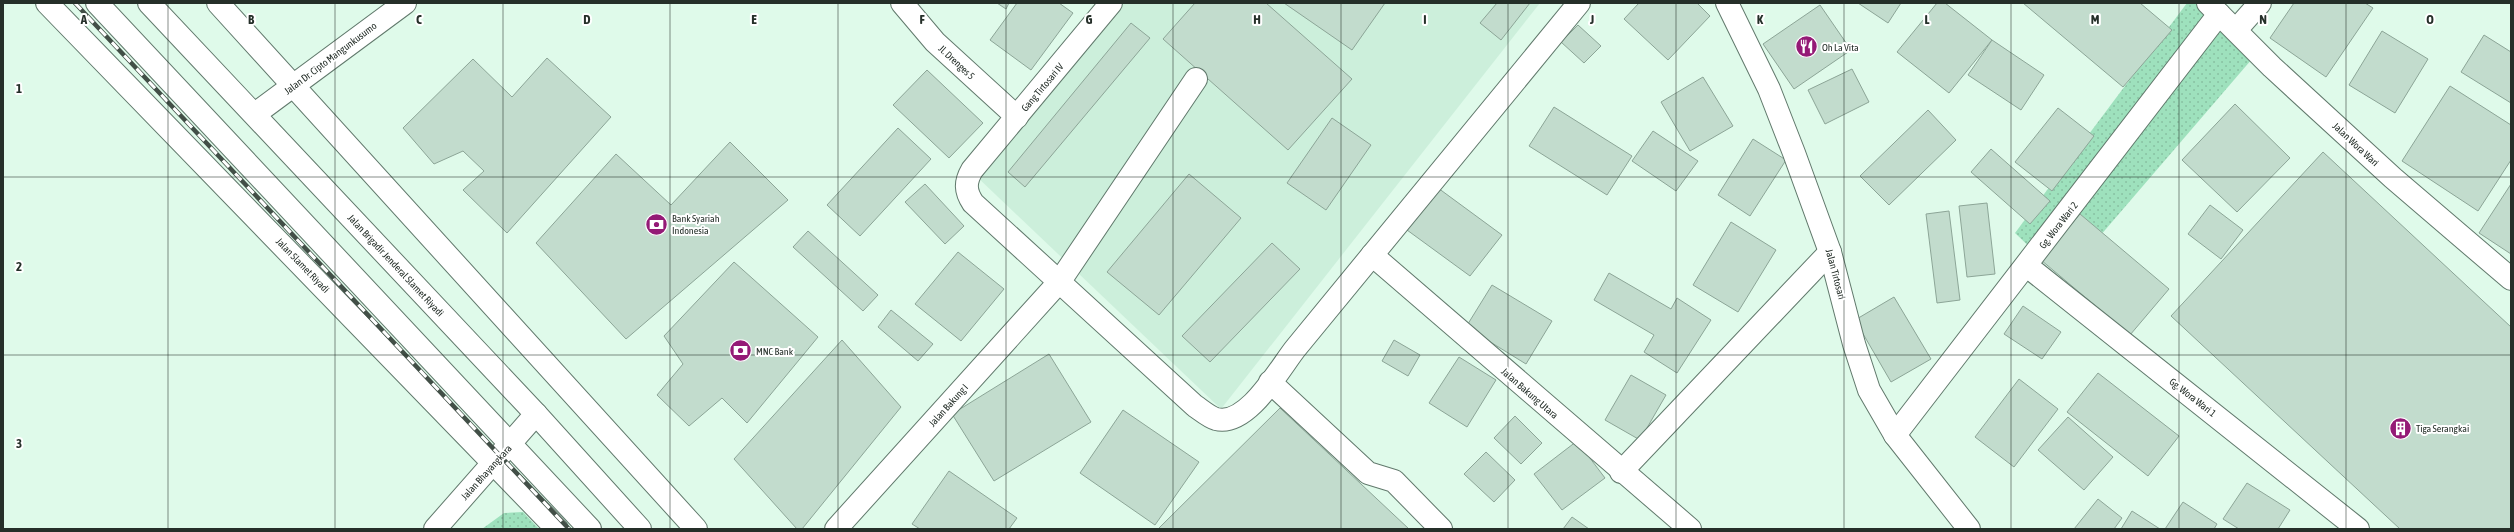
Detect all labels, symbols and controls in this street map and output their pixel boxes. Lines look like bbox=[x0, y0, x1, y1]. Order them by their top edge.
text: A bbox=[80, 12, 88, 27]
text: B bbox=[248, 12, 255, 27]
text: C bbox=[416, 12, 422, 27]
text: D bbox=[583, 12, 591, 27]
text: E bbox=[751, 12, 757, 27]
text: F bbox=[919, 12, 925, 27]
text: G bbox=[1086, 12, 1093, 27]
text: H bbox=[1253, 12, 1261, 27]
text: I bbox=[1423, 12, 1427, 27]
text: J bbox=[1589, 12, 1594, 27]
text: K bbox=[1757, 12, 1764, 27]
text: L bbox=[1924, 12, 1930, 27]
text: M bbox=[2091, 12, 2100, 27]
text: N bbox=[2259, 12, 2267, 27]
text: O bbox=[2426, 12, 2434, 27]
street label: Jalan Dr. Cipto Mangunkusumo bbox=[282, 20, 379, 97]
restaurant icon: Oh La Vita bbox=[1794, 34, 1820, 60]
place label: Oh La Vita bbox=[1822, 42, 1859, 53]
street label: Jl. Drenges 5 bbox=[936, 43, 977, 82]
street label: Gang Tirtosari IV bbox=[1019, 61, 1066, 114]
text: 1 bbox=[16, 81, 22, 96]
street label: Jalan Wora Wari bbox=[2330, 120, 2381, 168]
street label: Gg. Wora Wari 2 bbox=[2037, 200, 2080, 251]
bank icon: Bank Syariah Indonesia bbox=[643, 211, 669, 237]
street label: Jalan Brigadir Jenderal Slamet Riyadi bbox=[345, 212, 446, 319]
place label: Bank Syariah Indonesia bbox=[672, 213, 720, 236]
street label: Jalan Slamet Riyadi bbox=[274, 236, 332, 295]
street label: Jalan Tirtosari bbox=[1824, 248, 1848, 300]
text: 2 bbox=[16, 259, 22, 274]
bank icon: MNC Bank bbox=[728, 338, 754, 364]
place label: MNC Bank bbox=[756, 346, 794, 357]
street label: Jalan Bakung Utara bbox=[1499, 366, 1560, 421]
street label: Gg. Wora Wari 1 bbox=[2167, 376, 2218, 419]
street label: Jalan Bakung I bbox=[927, 382, 970, 429]
building icon: Tiga Serangkai bbox=[2388, 415, 2414, 441]
place label: Tiga Serangkai bbox=[2416, 423, 2469, 434]
text: 3 bbox=[16, 436, 22, 451]
street label: Jalan Bhayangkara bbox=[459, 442, 514, 502]

